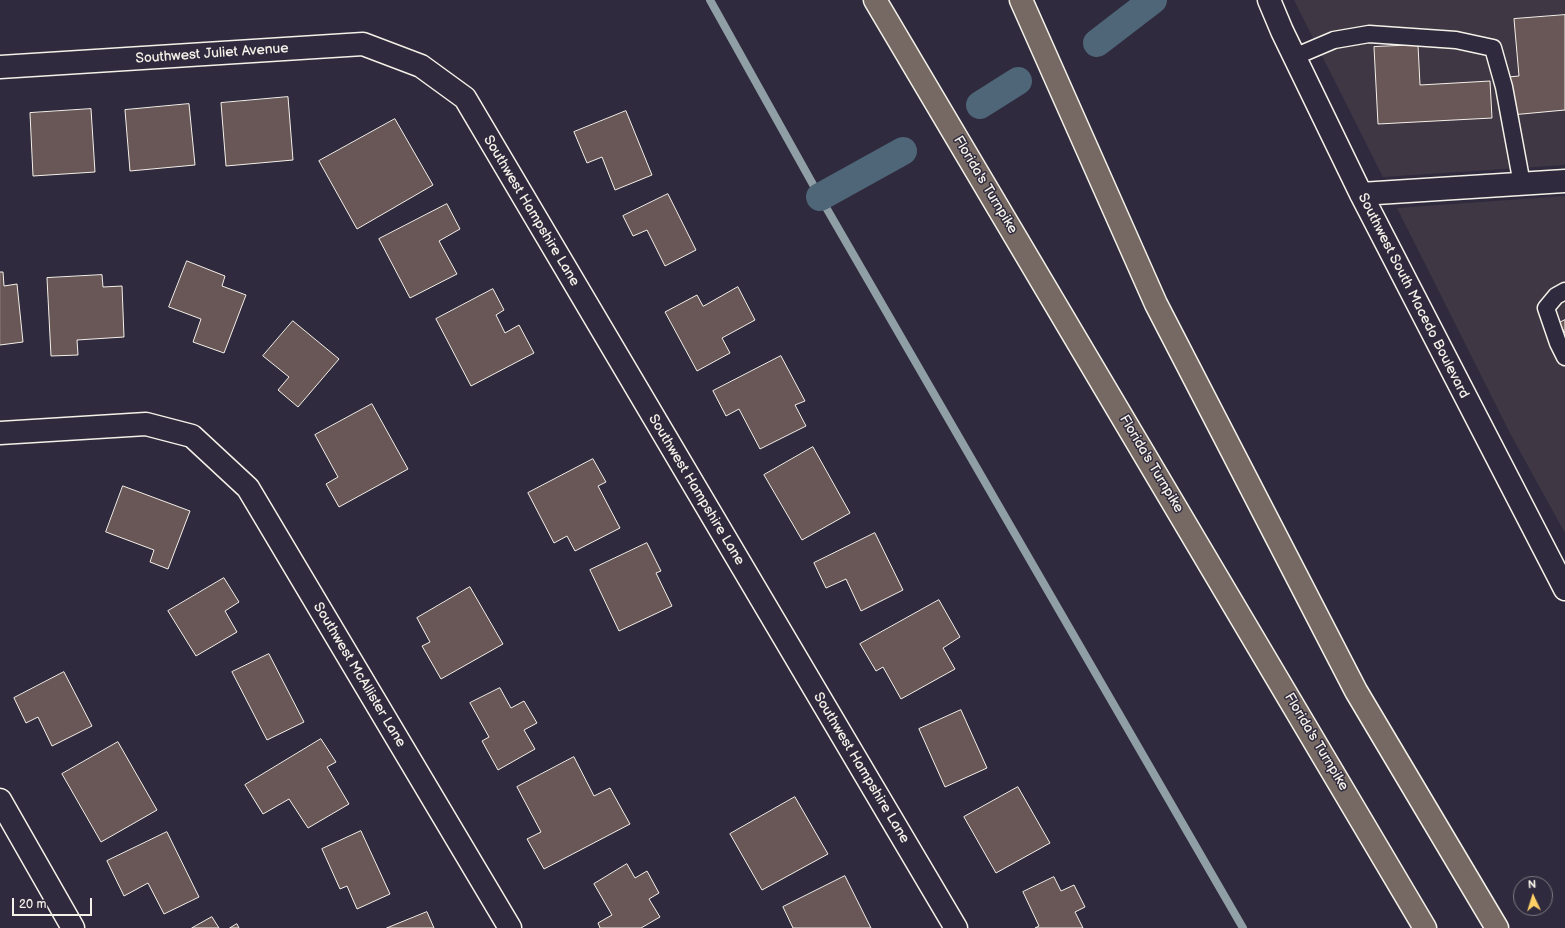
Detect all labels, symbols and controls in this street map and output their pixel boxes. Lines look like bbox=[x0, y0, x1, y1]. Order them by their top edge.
street label: Southwest Juliet Avenue bbox=[135, 40, 289, 68]
street label: Southwest Hampshire Lane bbox=[479, 133, 583, 289]
street label: Florida's Turnpike bbox=[949, 133, 1021, 237]
street label: Southwest South Macedo Boulevard bbox=[1354, 191, 1472, 401]
street label: Southwest Hampshire Lane bbox=[644, 412, 748, 568]
street label: Florida's Turnpike bbox=[1115, 412, 1187, 516]
street label: Southwest McAllister Lane bbox=[309, 600, 409, 750]
street label: Southwest Hampshire Lane bbox=[809, 690, 913, 846]
street label: Florida's Turnpike bbox=[1280, 690, 1352, 794]
north arrow bbox=[1513, 876, 1553, 916]
text: N bbox=[1528, 878, 1537, 891]
scale bar bbox=[14, 890, 94, 916]
text: 20 m bbox=[19, 897, 46, 912]

